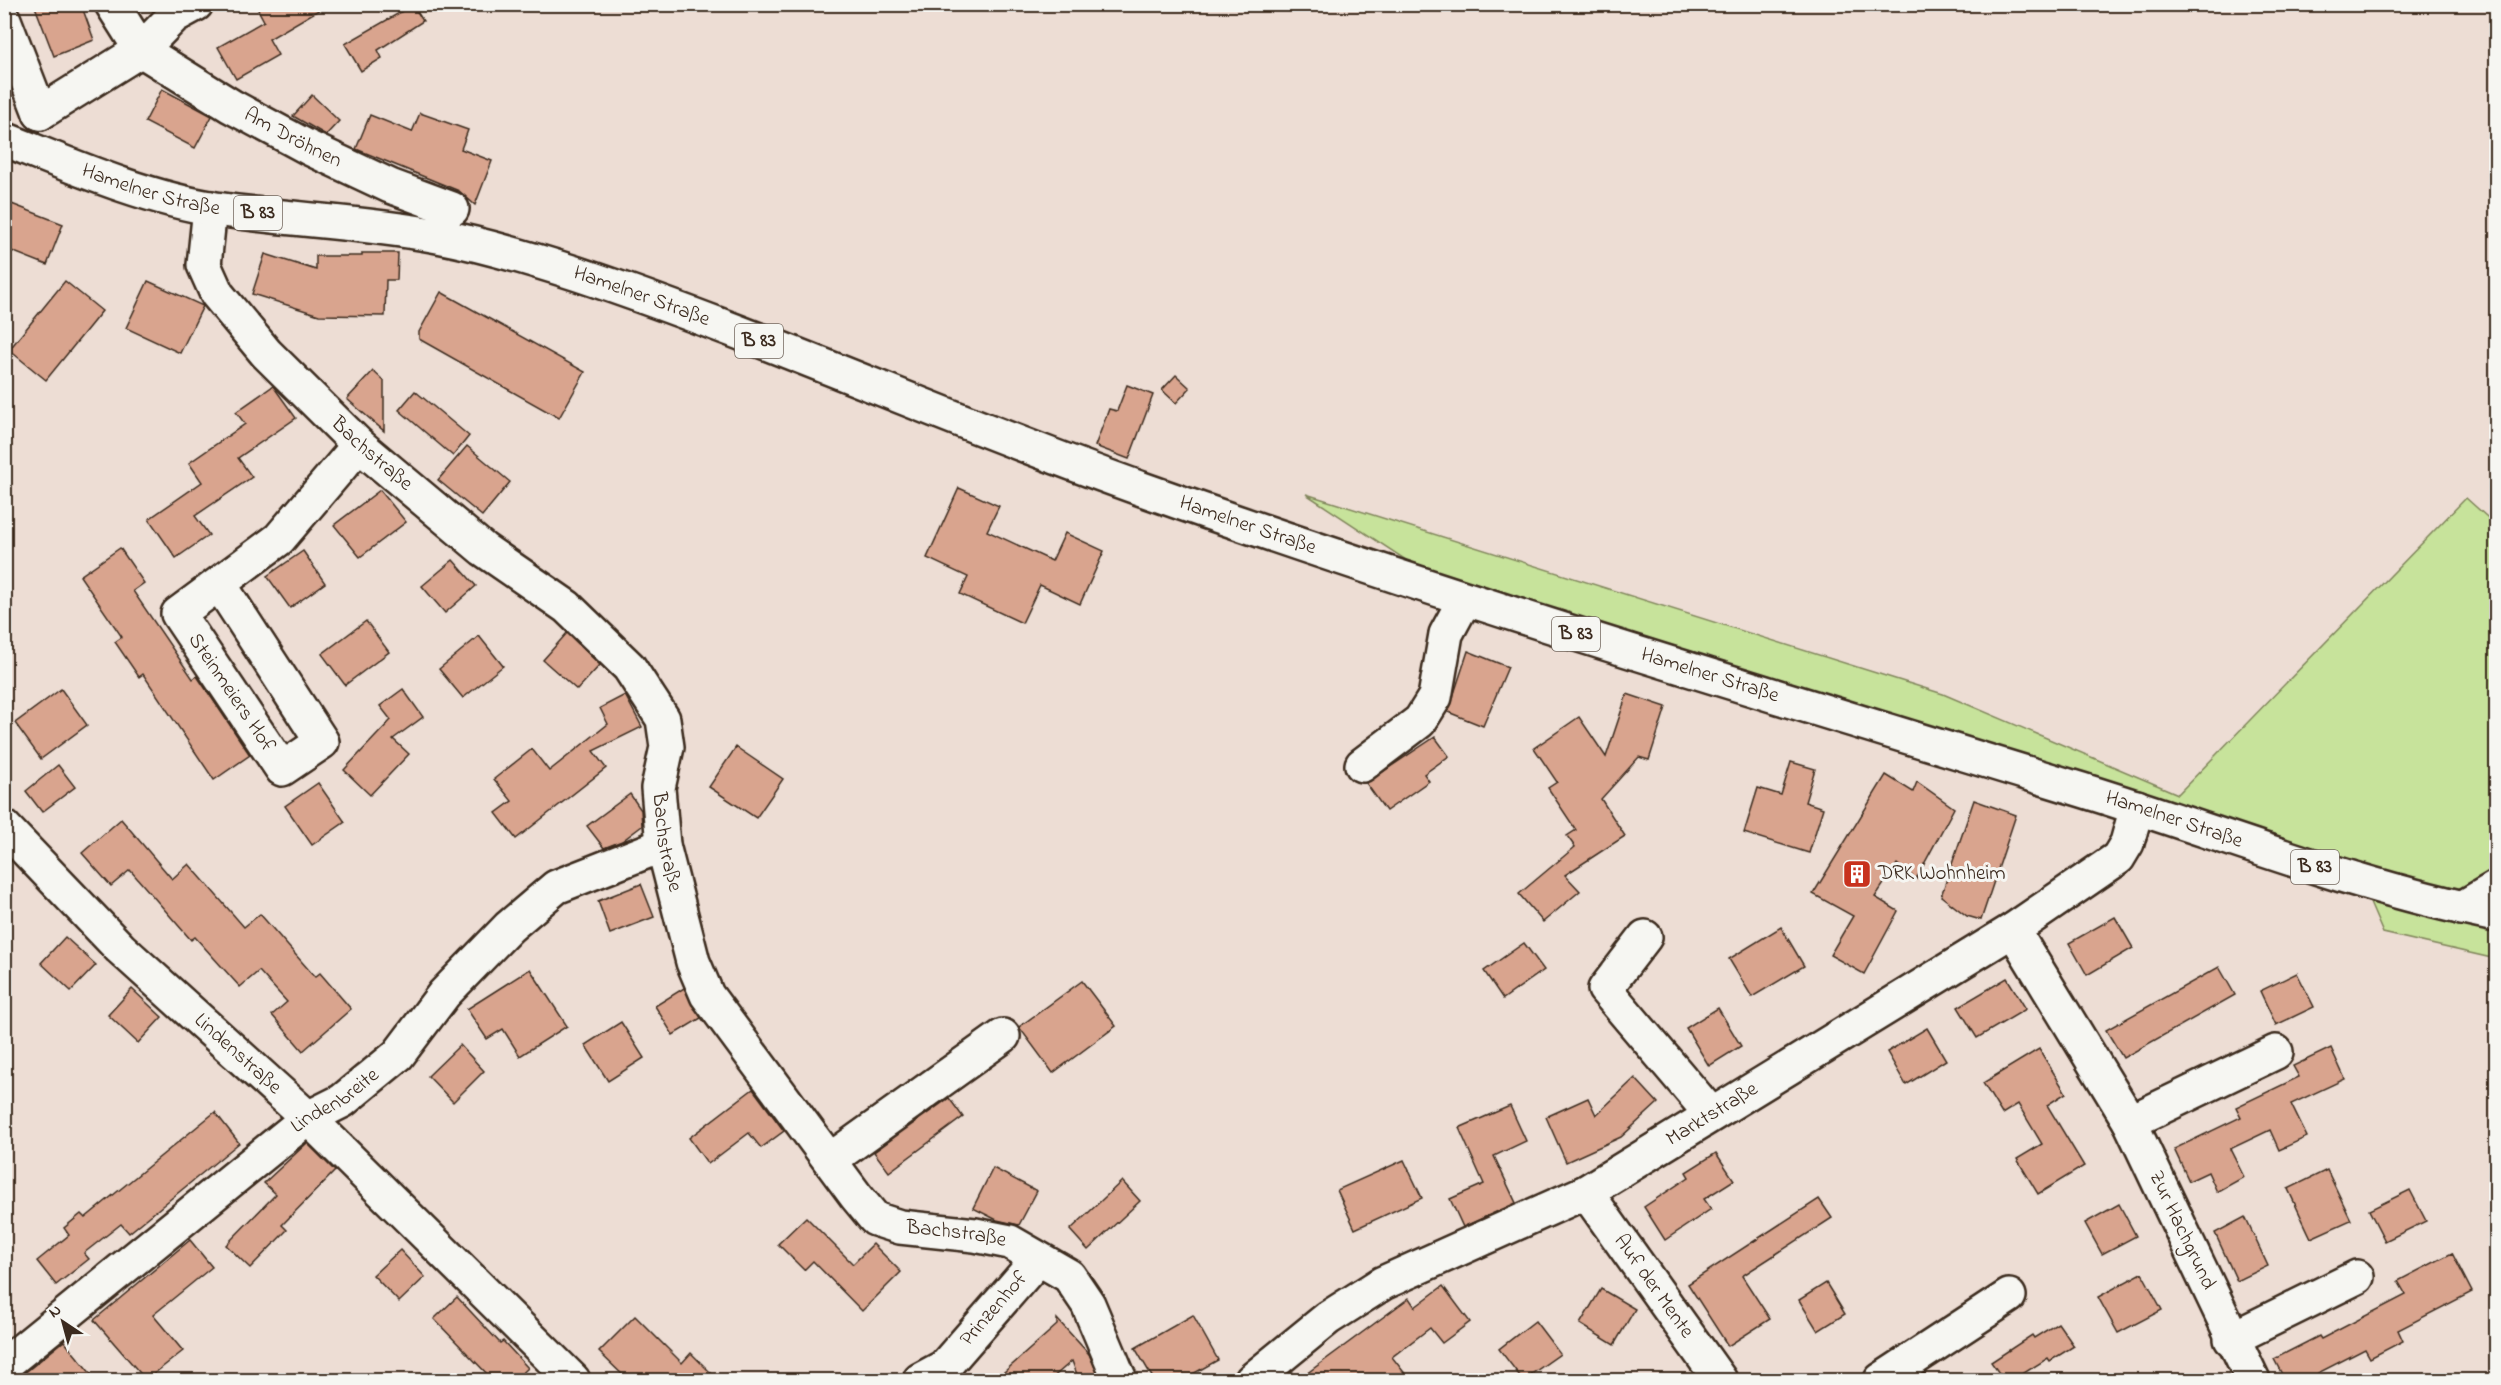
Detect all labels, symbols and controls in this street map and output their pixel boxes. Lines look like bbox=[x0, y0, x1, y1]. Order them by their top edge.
street label: Am Dröhnen bbox=[238, 100, 347, 176]
street label: Hamelner Straße bbox=[77, 156, 223, 225]
road number: B 83 bbox=[234, 196, 282, 230]
street label: Hamelner Straße bbox=[569, 258, 715, 335]
road number: B 83 bbox=[735, 324, 783, 358]
street label: Bachstraße bbox=[323, 409, 420, 499]
street label: Hamelner Straße bbox=[1175, 488, 1321, 563]
road number: B 83 bbox=[1552, 617, 1600, 651]
street label: Steinmeiers Hof bbox=[180, 627, 282, 759]
street label: Hamelner Straße bbox=[1637, 640, 1783, 711]
street label: Hamelner Straße bbox=[2101, 783, 2247, 857]
street label: Bachstraße bbox=[643, 790, 690, 896]
road number: B 83 bbox=[2291, 850, 2339, 884]
building icon: DRK Wohnheim bbox=[1841, 858, 1873, 890]
place label: DRK Wohnheim bbox=[1877, 859, 2006, 889]
street label: Lindenstraße bbox=[187, 1006, 289, 1102]
street label: Lindenbreite bbox=[284, 1061, 387, 1141]
street label: Marktstraße bbox=[1661, 1074, 1765, 1154]
street label: Zur Hachgrund bbox=[2140, 1166, 2223, 1295]
street label: Bachstraße bbox=[904, 1213, 1010, 1256]
street label: Auf der Mente bbox=[1606, 1228, 1701, 1345]
street label: Prinzenhof bbox=[953, 1265, 1036, 1353]
north arrow bbox=[33, 1292, 93, 1352]
text: N bbox=[44, 1298, 67, 1324]

